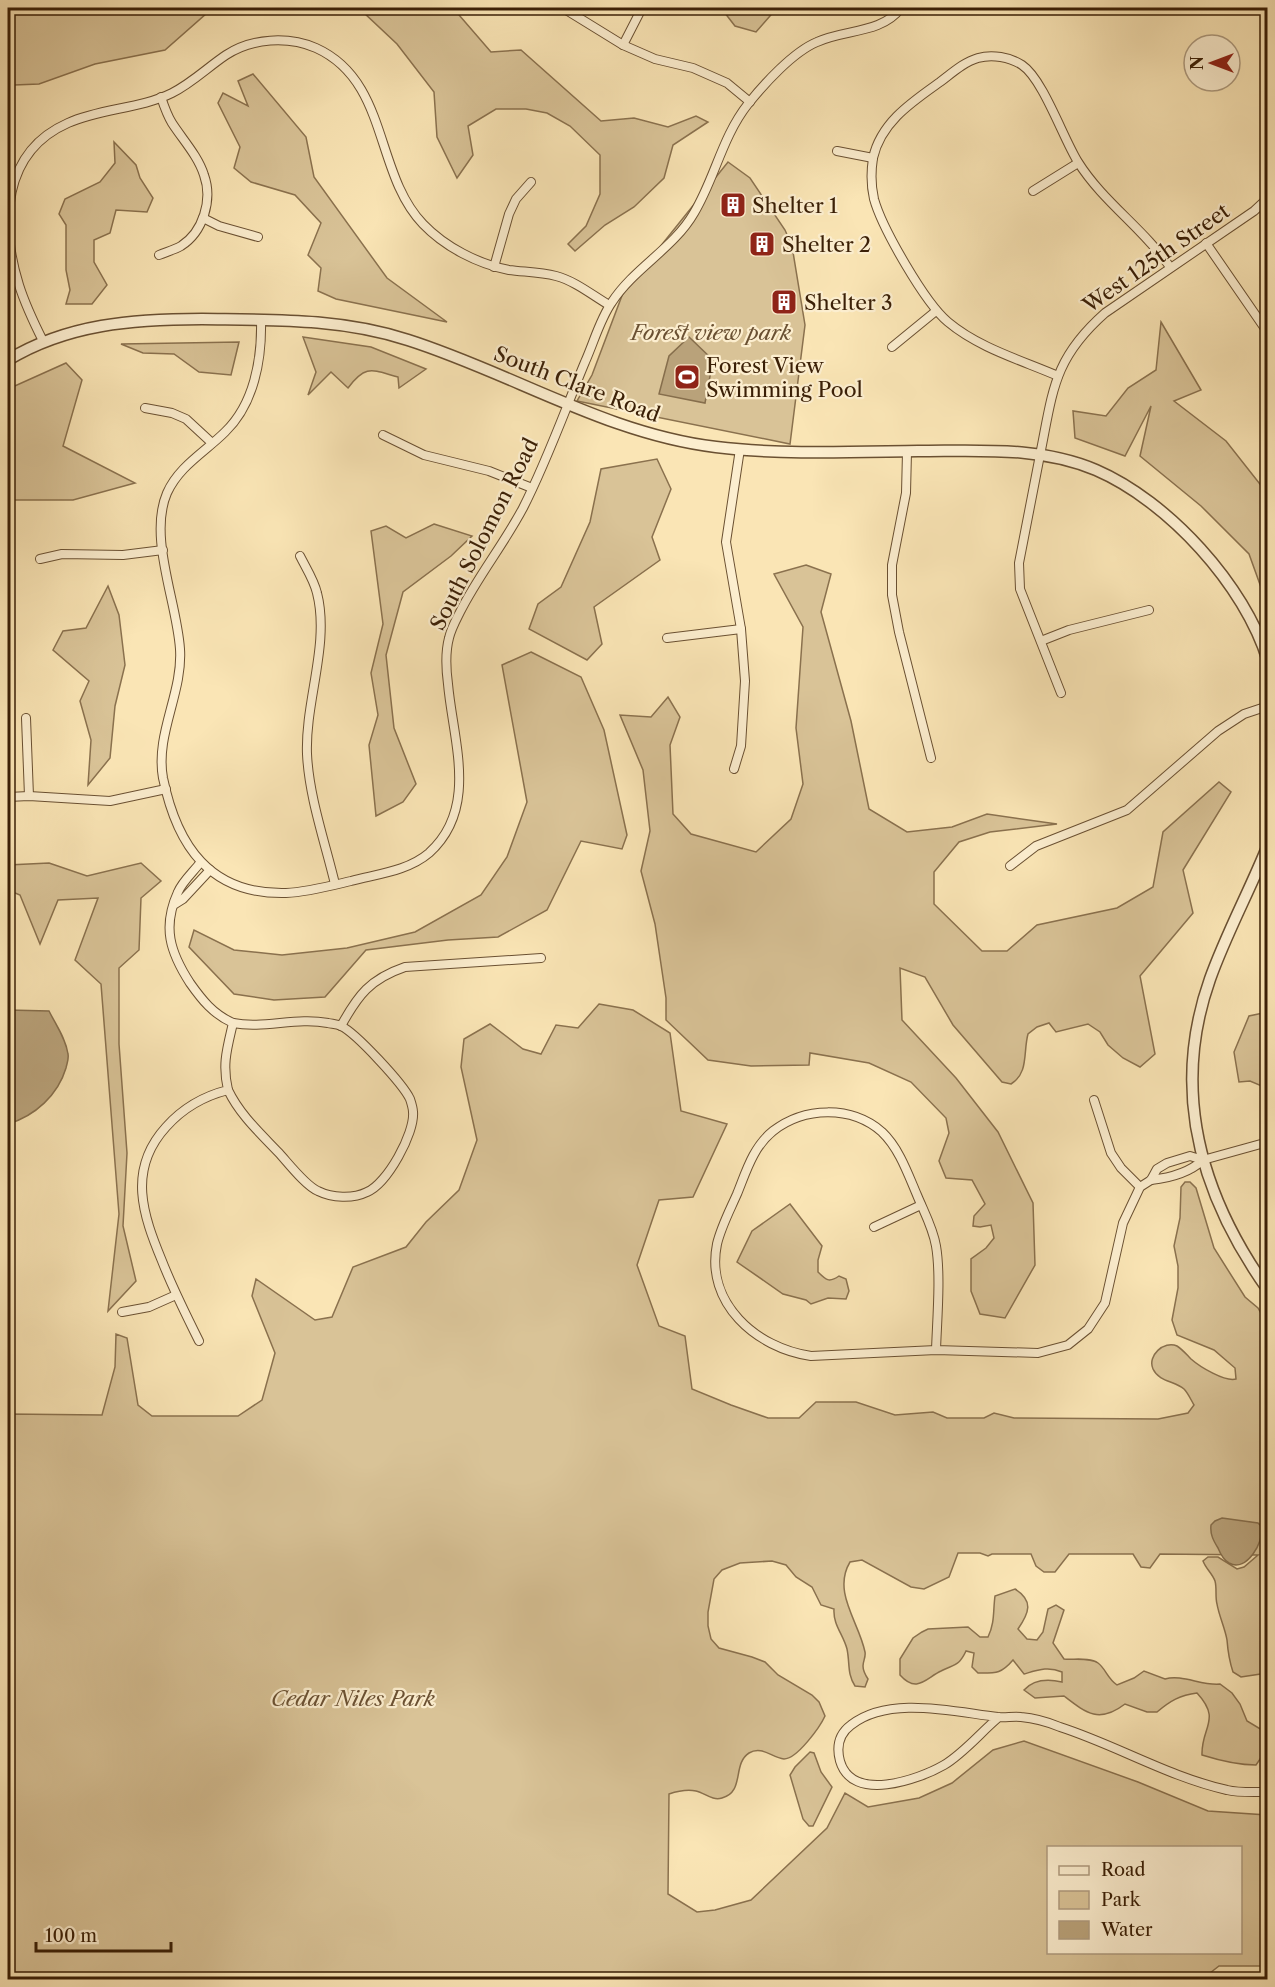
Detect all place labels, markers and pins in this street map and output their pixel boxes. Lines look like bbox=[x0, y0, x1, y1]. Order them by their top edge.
building icon: Shelter 1 bbox=[718, 190, 748, 220]
place label: Shelter 1 bbox=[752, 193, 838, 218]
building icon: Shelter 2 bbox=[747, 229, 777, 259]
place label: Shelter 2 bbox=[782, 232, 871, 257]
building icon: Shelter 3 bbox=[769, 287, 799, 317]
place label: Shelter 3 bbox=[804, 290, 893, 315]
place label: Forest View Swimming Pool bbox=[706, 353, 863, 402]
sports icon: Forest View Swimming Pool bbox=[672, 362, 702, 392]

